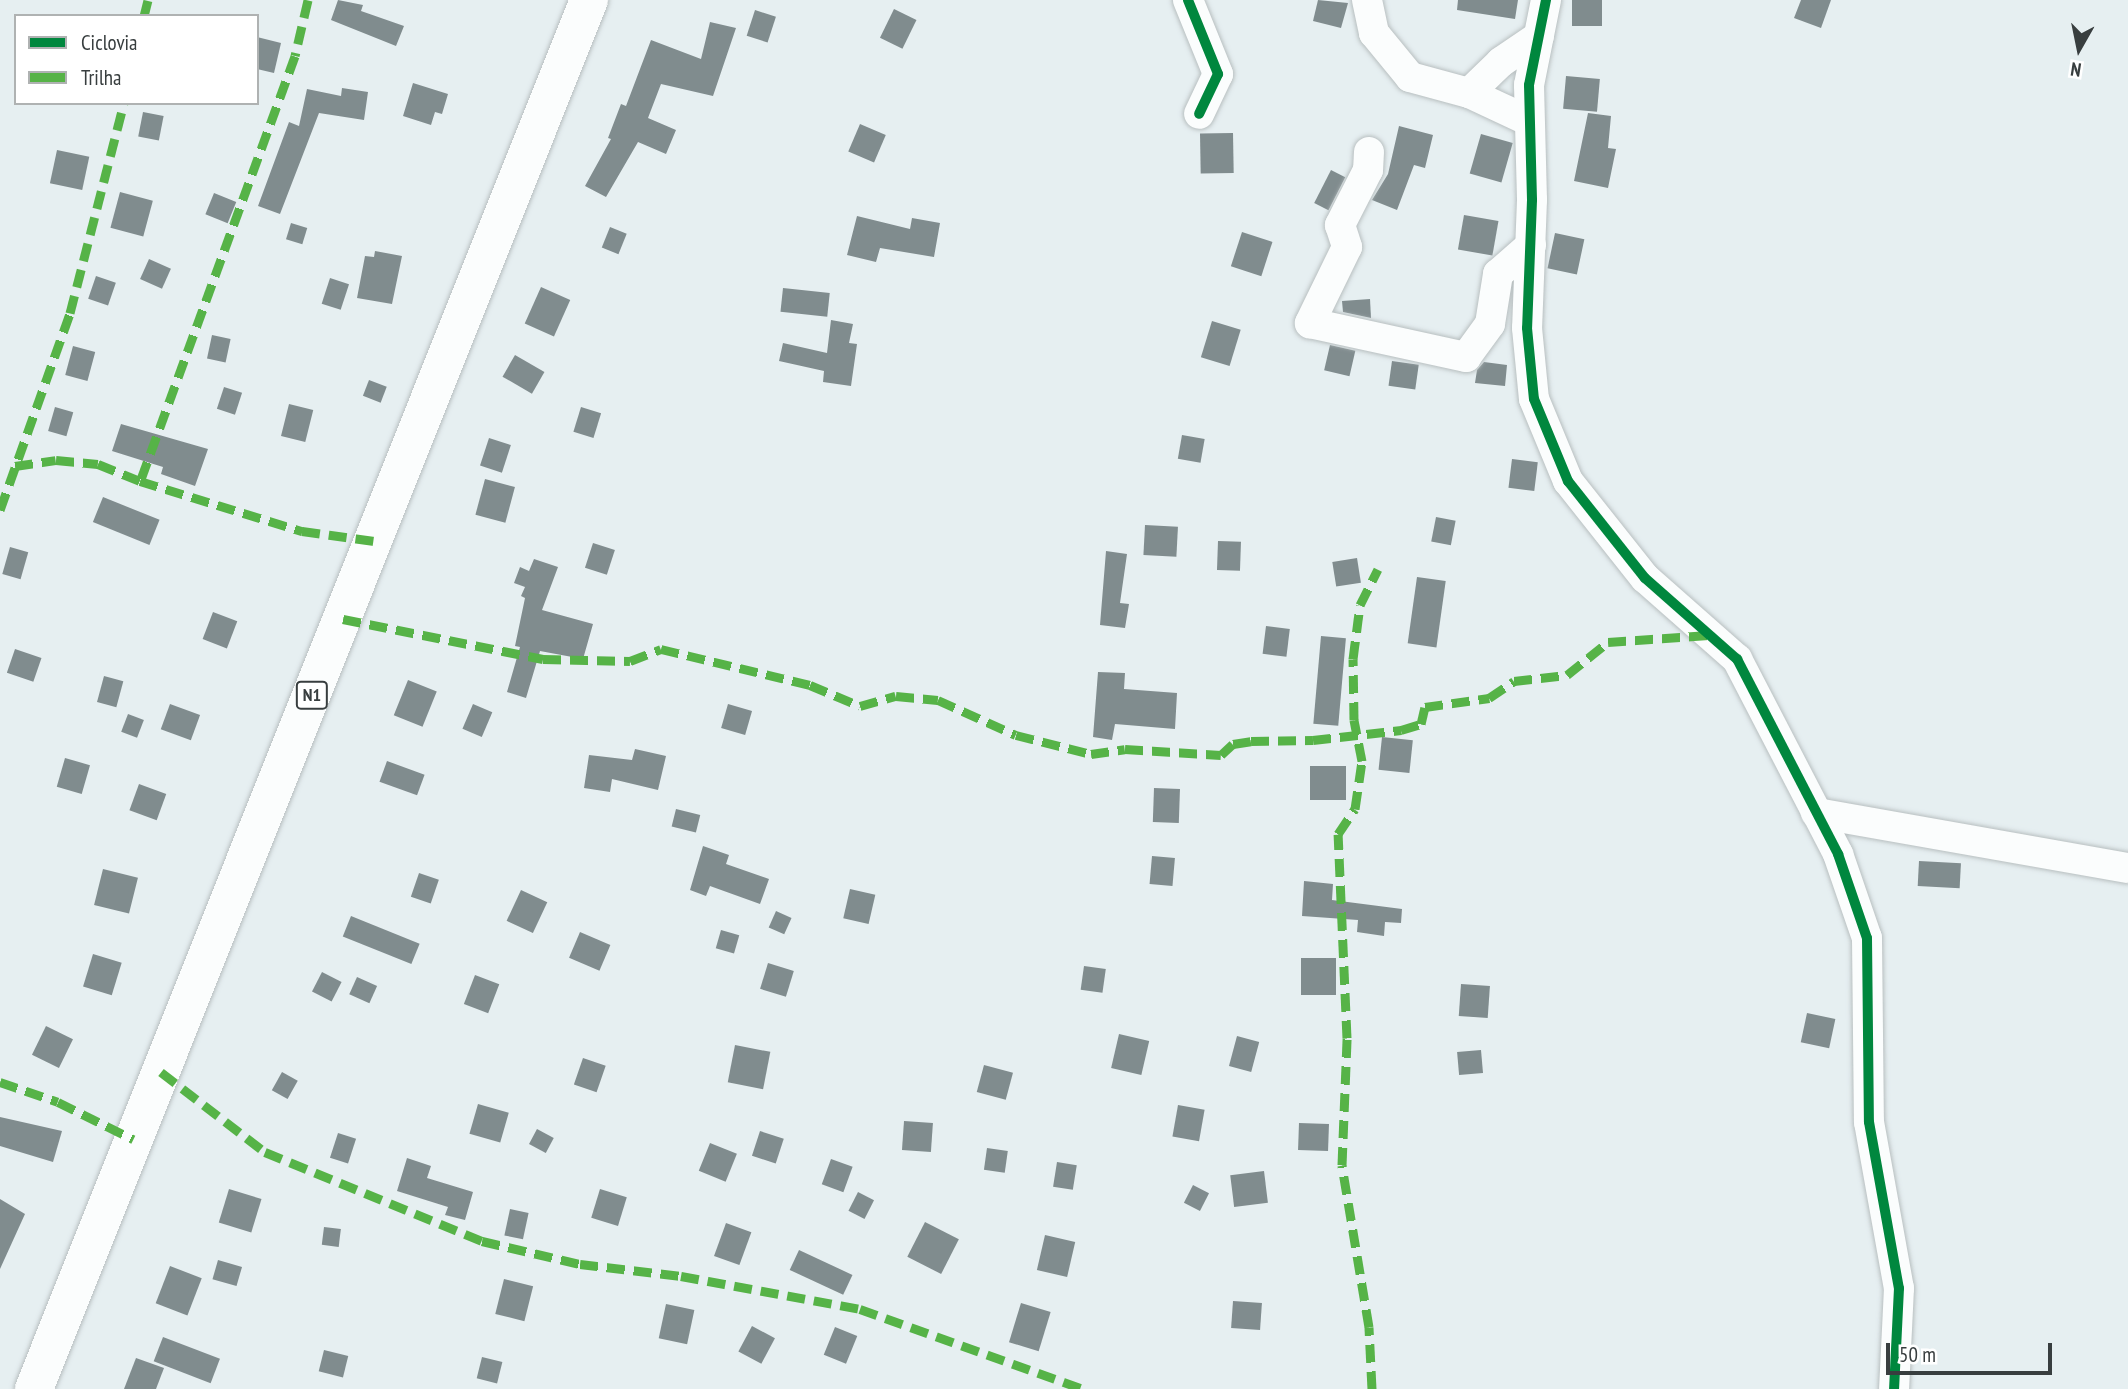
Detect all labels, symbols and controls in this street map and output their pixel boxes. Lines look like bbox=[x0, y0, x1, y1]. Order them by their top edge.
legend bbox=[14, 14, 259, 105]
north arrow bbox=[2044, 14, 2114, 84]
text: Ciclovia bbox=[81, 29, 138, 56]
text: N bbox=[2069, 57, 2083, 82]
text: Trilha bbox=[81, 64, 121, 91]
road number: N1 bbox=[294, 680, 330, 710]
scale bar bbox=[1890, 1330, 2056, 1374]
text: 50 m bbox=[1899, 1341, 1936, 1368]

